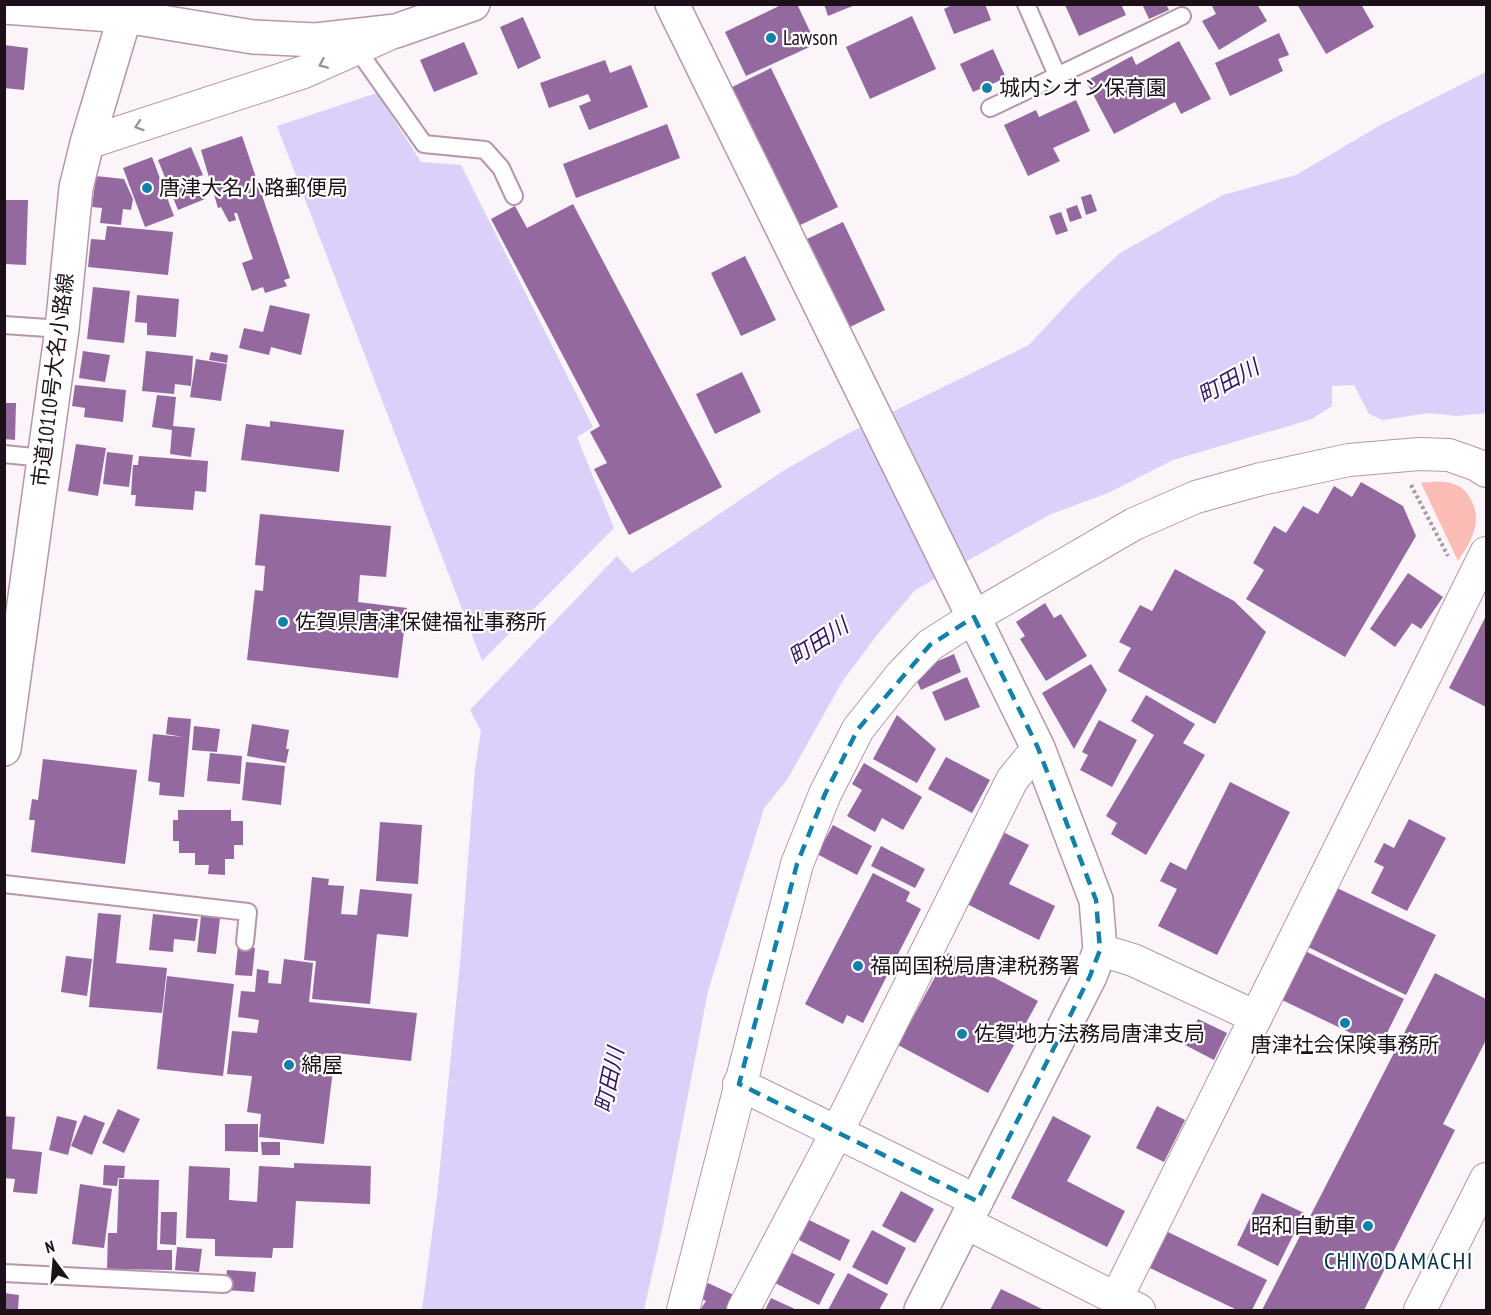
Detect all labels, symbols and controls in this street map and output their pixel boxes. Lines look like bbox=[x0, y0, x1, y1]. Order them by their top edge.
place label: Lawson bbox=[783, 24, 838, 51]
marker: Lawson bbox=[764, 31, 778, 45]
one-way arrow bbox=[319, 57, 330, 69]
place label: 城内シオン保育園 bbox=[999, 74, 1167, 101]
marker: 城内シオン保育園 bbox=[980, 81, 994, 95]
one-way arrow bbox=[134, 119, 145, 132]
place label: 唐津大名小路郵便局 bbox=[159, 174, 348, 201]
marker: 唐津大名小路郵便局 bbox=[140, 181, 154, 195]
street label: 市道10110号大名小路線 bbox=[26, 271, 79, 488]
water label: 町田川 bbox=[1192, 352, 1265, 409]
place label: 佐賀県唐津保健福祉事務所 bbox=[295, 608, 547, 635]
water label: 町田川 bbox=[783, 610, 855, 671]
marker: 佐賀県唐津保健福祉事務所 bbox=[276, 615, 290, 629]
place label: 福岡国税局唐津税務署 bbox=[870, 952, 1080, 979]
marker: 福岡国税局唐津税務署 bbox=[851, 959, 865, 973]
marker: 唐津社会保険事務所 bbox=[1338, 1016, 1352, 1030]
place label: 佐賀地方法務局唐津支局 bbox=[974, 1020, 1205, 1047]
marker: 佐賀地方法務局唐津支局 bbox=[955, 1027, 969, 1041]
place label: 唐津社会保険事務所 bbox=[1251, 1031, 1440, 1058]
water label: 町田川 bbox=[588, 1043, 630, 1115]
place label: 綿屋 bbox=[301, 1051, 343, 1078]
marker: 綿屋 bbox=[282, 1058, 296, 1072]
place label: 昭和自動車 bbox=[1251, 1212, 1356, 1239]
marker: 昭和自動車 bbox=[1361, 1219, 1375, 1233]
north arrow bbox=[24, 1231, 84, 1291]
text: N bbox=[43, 1236, 57, 1257]
district label: CHIYODAMACHI bbox=[1324, 1245, 1474, 1276]

